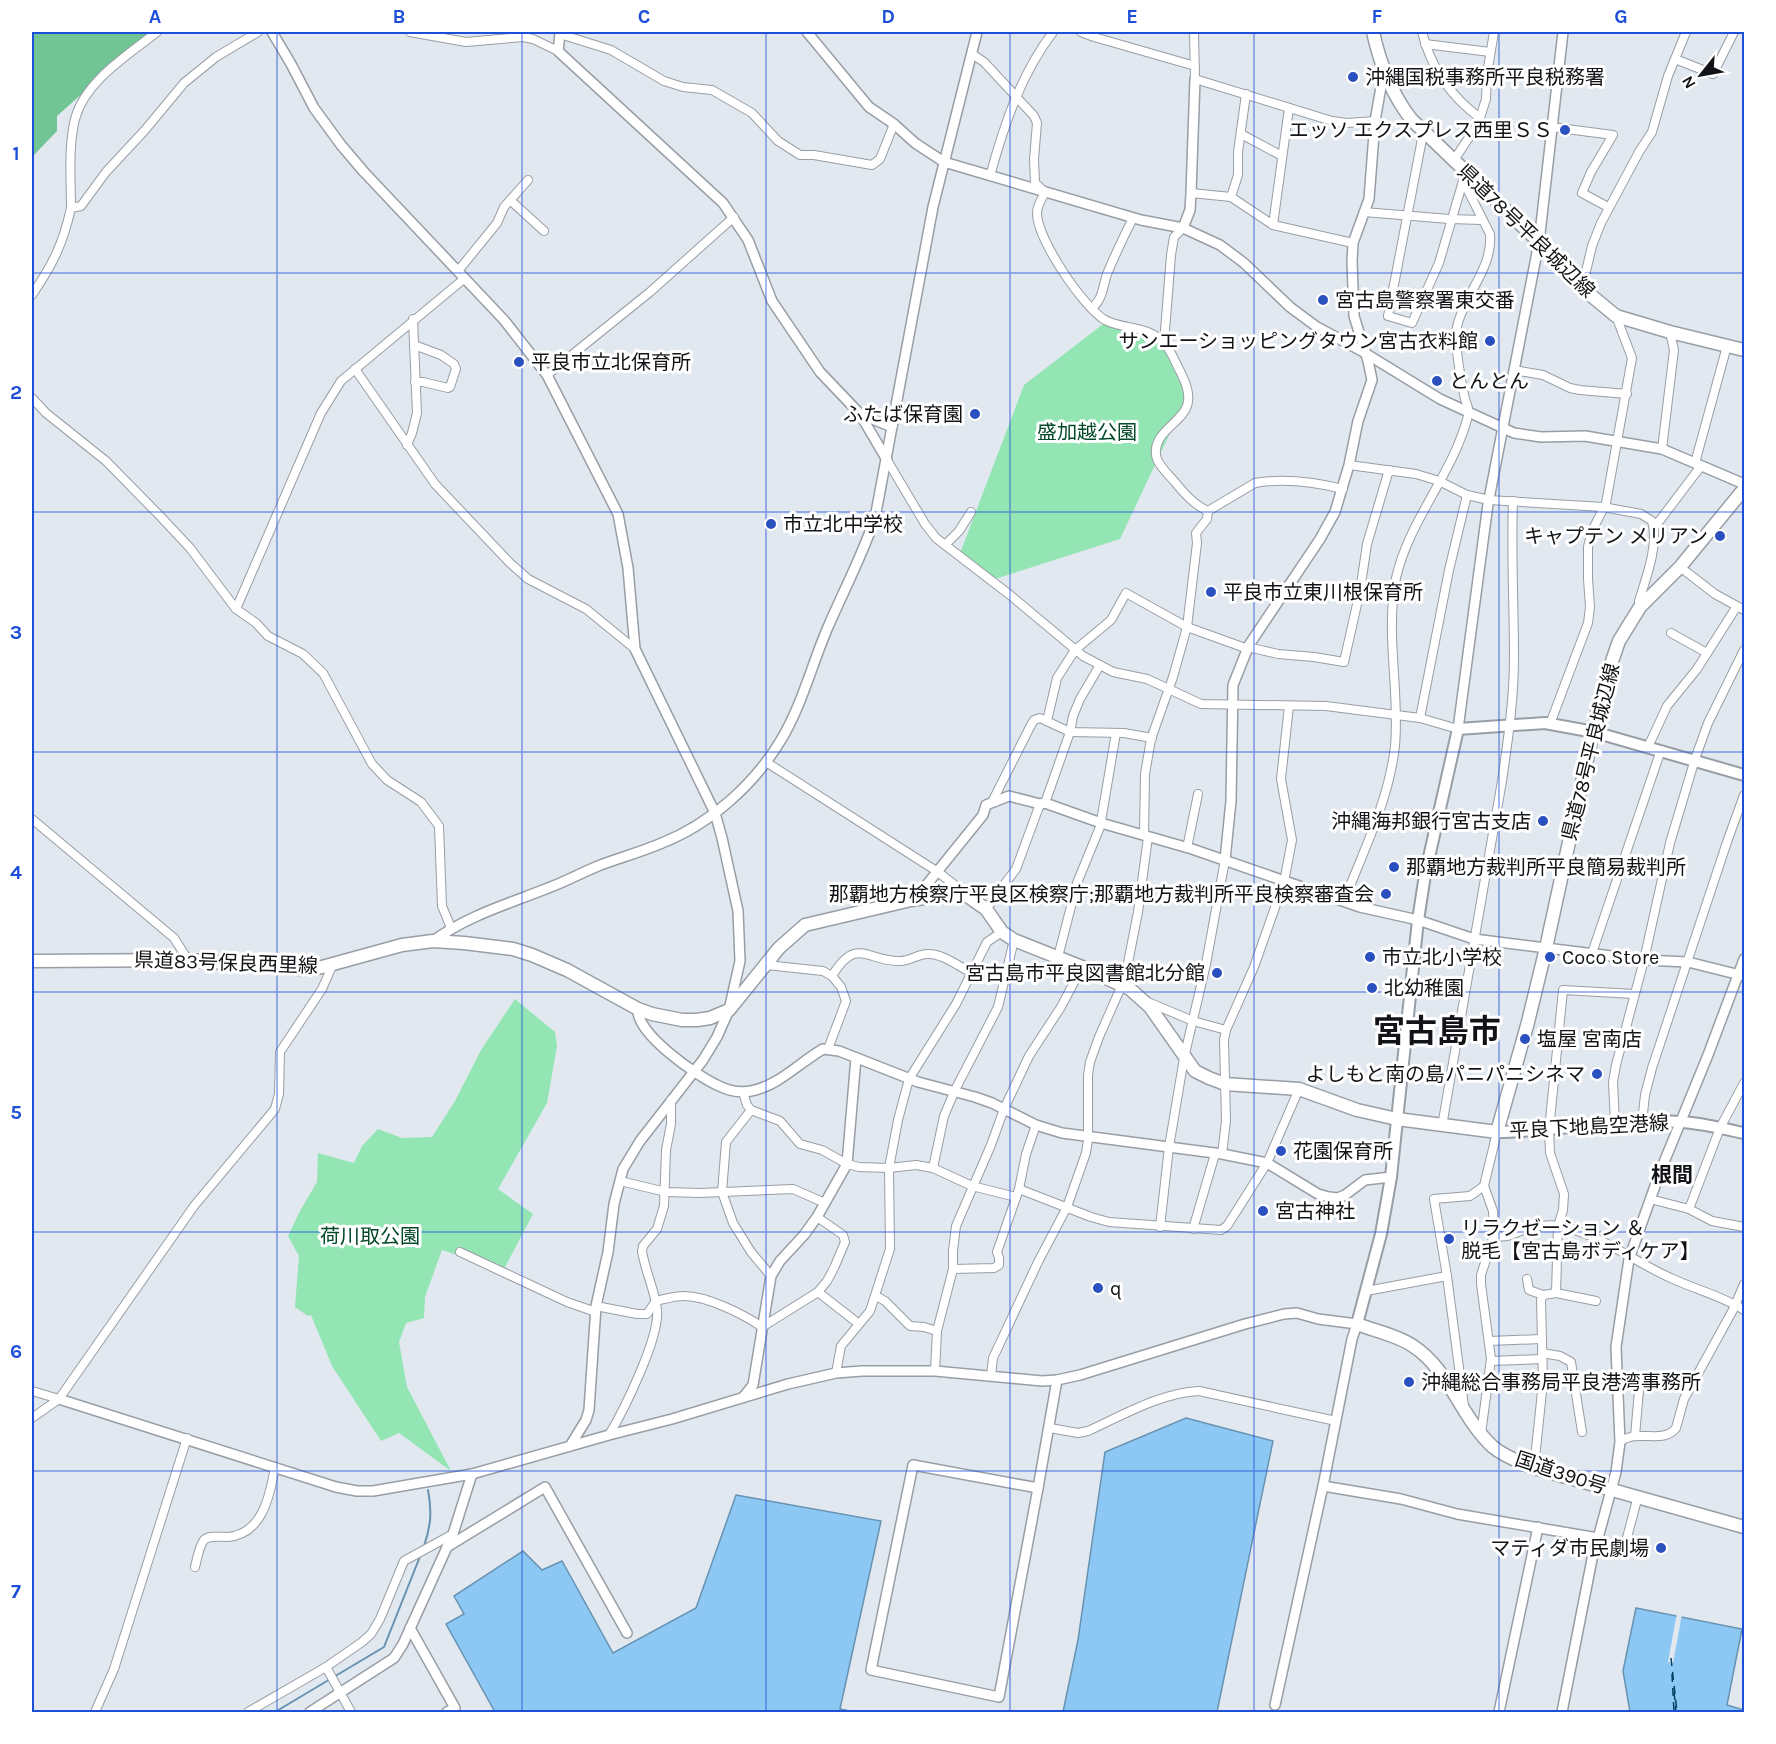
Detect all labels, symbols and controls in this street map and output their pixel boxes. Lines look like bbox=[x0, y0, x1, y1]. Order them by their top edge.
text: A bbox=[149, 5, 162, 28]
text: B bbox=[393, 5, 405, 28]
text: C bbox=[638, 5, 650, 28]
text: D bbox=[881, 5, 895, 28]
text: E bbox=[1126, 5, 1138, 28]
text: F bbox=[1372, 5, 1383, 28]
text: G bbox=[1614, 5, 1628, 28]
north arrow bbox=[1671, 45, 1731, 105]
place label: 沖縄国税事務所平良税務署 bbox=[1365, 66, 1605, 89]
marker: 沖縄国税事務所平良税務署 bbox=[1346, 70, 1360, 84]
text: N bbox=[1677, 73, 1700, 92]
place label: エッソ エクスプレス西里ＳＳ bbox=[1289, 119, 1553, 142]
marker: エッソ エクスプレス西里ＳＳ bbox=[1558, 123, 1572, 137]
text: 1 bbox=[12, 142, 20, 165]
street label: 県道78号平良城辺線 bbox=[1453, 160, 1599, 302]
place label: 宮古島警察署東交番 bbox=[1335, 289, 1515, 312]
marker: 宮古島警察署東交番 bbox=[1316, 293, 1330, 307]
place label: サンエーショッピングタウン宮古衣料館 bbox=[1118, 330, 1478, 353]
marker: サンエーショッピングタウン宮古衣料館 bbox=[1483, 334, 1497, 348]
place label: 平良市立北保育所 bbox=[531, 351, 691, 374]
marker: 平良市立北保育所 bbox=[512, 355, 526, 369]
place label: とんとん bbox=[1449, 370, 1529, 393]
marker: とんとん bbox=[1430, 374, 1444, 388]
text: 2 bbox=[10, 381, 22, 404]
place label: ふたば保育園 bbox=[843, 403, 963, 426]
marker: ふたば保育園 bbox=[968, 407, 982, 421]
park label: 盛加越公園 bbox=[1037, 421, 1137, 444]
place label: 市立北中学校 bbox=[783, 513, 903, 536]
marker: 市立北中学校 bbox=[764, 517, 778, 531]
place label: キャプテン メリアン bbox=[1524, 525, 1708, 548]
marker: キャプテン メリアン bbox=[1713, 529, 1727, 543]
place label: 平良市立東川根保育所 bbox=[1223, 581, 1423, 604]
marker: 平良市立東川根保育所 bbox=[1204, 585, 1218, 599]
text: 3 bbox=[10, 621, 22, 644]
street label: 県道78号平良城辺線 bbox=[1558, 661, 1624, 843]
place label: 沖縄海邦銀行宮古支店 bbox=[1331, 810, 1531, 833]
marker: 沖縄海邦銀行宮古支店 bbox=[1536, 814, 1550, 828]
place label: 那覇地方裁判所平良簡易裁判所 bbox=[1406, 856, 1686, 879]
marker: 那覇地方裁判所平良簡易裁判所 bbox=[1387, 860, 1401, 874]
text: 4 bbox=[10, 861, 22, 884]
place label: 那覇地方検察庁平良区検察庁;那覇地方裁判所平良検察審査会 bbox=[829, 883, 1374, 906]
marker: 那覇地方検察庁平良区検察庁;那覇地方裁判所平良検察審査会 bbox=[1379, 887, 1393, 901]
place label: 市立北小学校 bbox=[1382, 946, 1502, 969]
place label: Coco Store bbox=[1562, 946, 1659, 969]
street label: 県道83号保良西里線 bbox=[134, 948, 318, 978]
marker: 市立北小学校 bbox=[1363, 950, 1377, 964]
marker: Coco Store bbox=[1543, 950, 1557, 964]
place label: 宮古島市平良図書館北分館 bbox=[965, 962, 1205, 985]
marker: 宮古島市平良図書館北分館 bbox=[1210, 966, 1224, 980]
place label: 北幼稚園 bbox=[1384, 977, 1464, 1000]
marker: 北幼稚園 bbox=[1365, 981, 1379, 995]
district label: 宮古島市 bbox=[1373, 1013, 1501, 1050]
place label: 塩屋 宮南店 bbox=[1537, 1028, 1642, 1051]
marker: 塩屋 宮南店 bbox=[1518, 1032, 1532, 1046]
place label: よしもと南の島パニパニシネマ bbox=[1305, 1063, 1585, 1086]
marker: よしもと南の島パニパニシネマ bbox=[1590, 1067, 1604, 1081]
text: 5 bbox=[10, 1101, 22, 1124]
street label: 平良下地島空港線 bbox=[1509, 1111, 1669, 1143]
place label: 花園保育所 bbox=[1293, 1140, 1393, 1163]
marker: 花園保育所 bbox=[1274, 1144, 1288, 1158]
district label: 根間 bbox=[1651, 1163, 1693, 1187]
place label: 宮古神社 bbox=[1275, 1200, 1355, 1223]
marker: 宮古神社 bbox=[1256, 1204, 1270, 1218]
place label: リラクゼーション ＆ 脱毛【宮古島ボディケア】 bbox=[1461, 1217, 1700, 1263]
park label: 荷川取公園 bbox=[320, 1225, 420, 1248]
marker: リラクゼーション ＆ 脱毛【宮古島ボディケア】 bbox=[1442, 1232, 1456, 1246]
place label: q bbox=[1110, 1277, 1122, 1300]
marker: q bbox=[1091, 1281, 1105, 1295]
text: 6 bbox=[10, 1340, 22, 1363]
place label: 沖縄総合事務局平良港湾事務所 bbox=[1421, 1371, 1701, 1394]
marker: 沖縄総合事務局平良港湾事務所 bbox=[1402, 1375, 1416, 1389]
street label: 国道390号 bbox=[1512, 1447, 1610, 1499]
place label: マティダ市民劇場 bbox=[1490, 1537, 1649, 1560]
marker: マティダ市民劇場 bbox=[1654, 1541, 1668, 1555]
text: 7 bbox=[11, 1580, 21, 1603]

